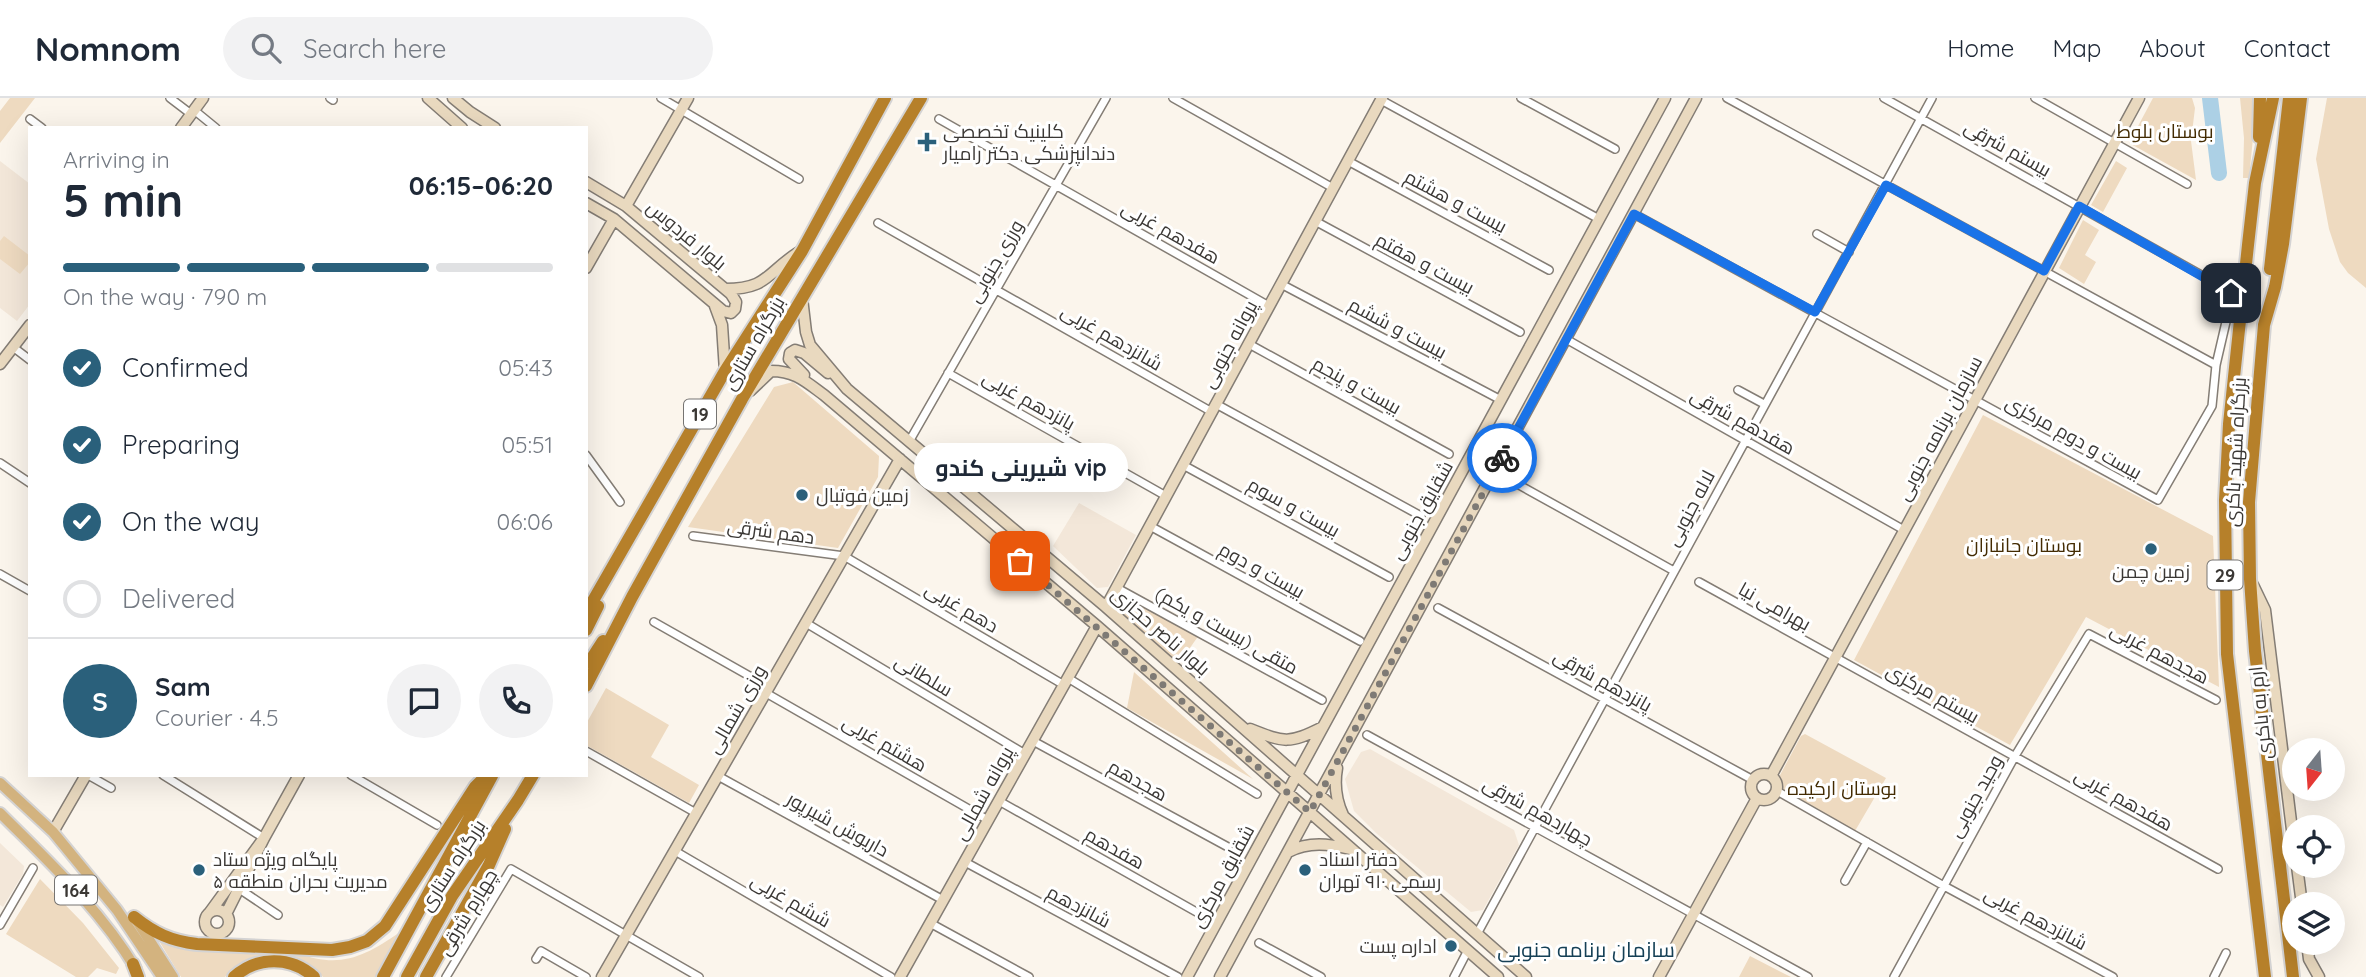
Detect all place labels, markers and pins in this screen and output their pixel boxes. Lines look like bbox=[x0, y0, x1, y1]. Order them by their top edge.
place label: کلینیک تخصصی دندانپزشکی دکتر رامیار bbox=[942, 119, 1115, 166]
marker: کلینیک تخصصی دندانپزشکی دکتر رامیار bbox=[917, 132, 937, 152]
pin bbox=[2201, 263, 2261, 323]
callout: شیرینی کندو vip bbox=[913, 442, 1127, 491]
place label: زمین فوتبال bbox=[816, 483, 909, 507]
marker: زمین فوتبال bbox=[794, 487, 810, 503]
pin bbox=[990, 531, 1050, 591]
marker: زمین چمن bbox=[2143, 541, 2159, 557]
place label: زمین چمن bbox=[2112, 559, 2190, 584]
place label: پایگاه ویژه ستاد مدیریت بحران منطقه ۵ bbox=[213, 847, 388, 893]
place label: دفتر اسناد رسمی ۹۱۰ تهران bbox=[1319, 847, 1441, 893]
marker: پایگاه ویژه ستاد مدیریت بحران منطقه ۵ bbox=[191, 862, 207, 878]
marker: دفتر اسناد رسمی ۹۱۰ تهران bbox=[1297, 862, 1313, 878]
place label: اداره پست bbox=[1359, 934, 1437, 959]
marker: اداره پست bbox=[1443, 938, 1459, 954]

